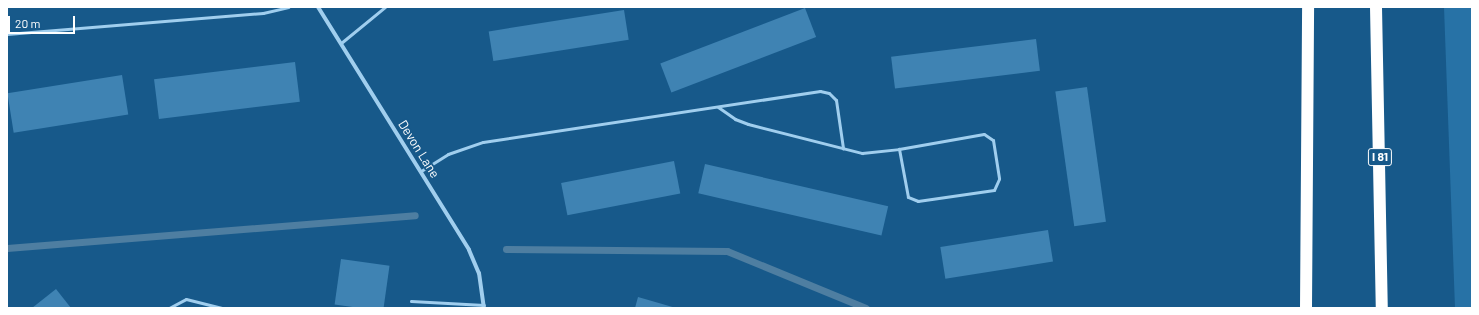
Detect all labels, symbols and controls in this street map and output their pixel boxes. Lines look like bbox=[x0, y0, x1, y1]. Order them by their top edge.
scale bar bbox=[10, 8, 77, 34]
text: 20 m bbox=[15, 16, 41, 30]
street label: Devon Lane bbox=[395, 117, 443, 181]
road number: I 81 bbox=[1367, 147, 1393, 167]

